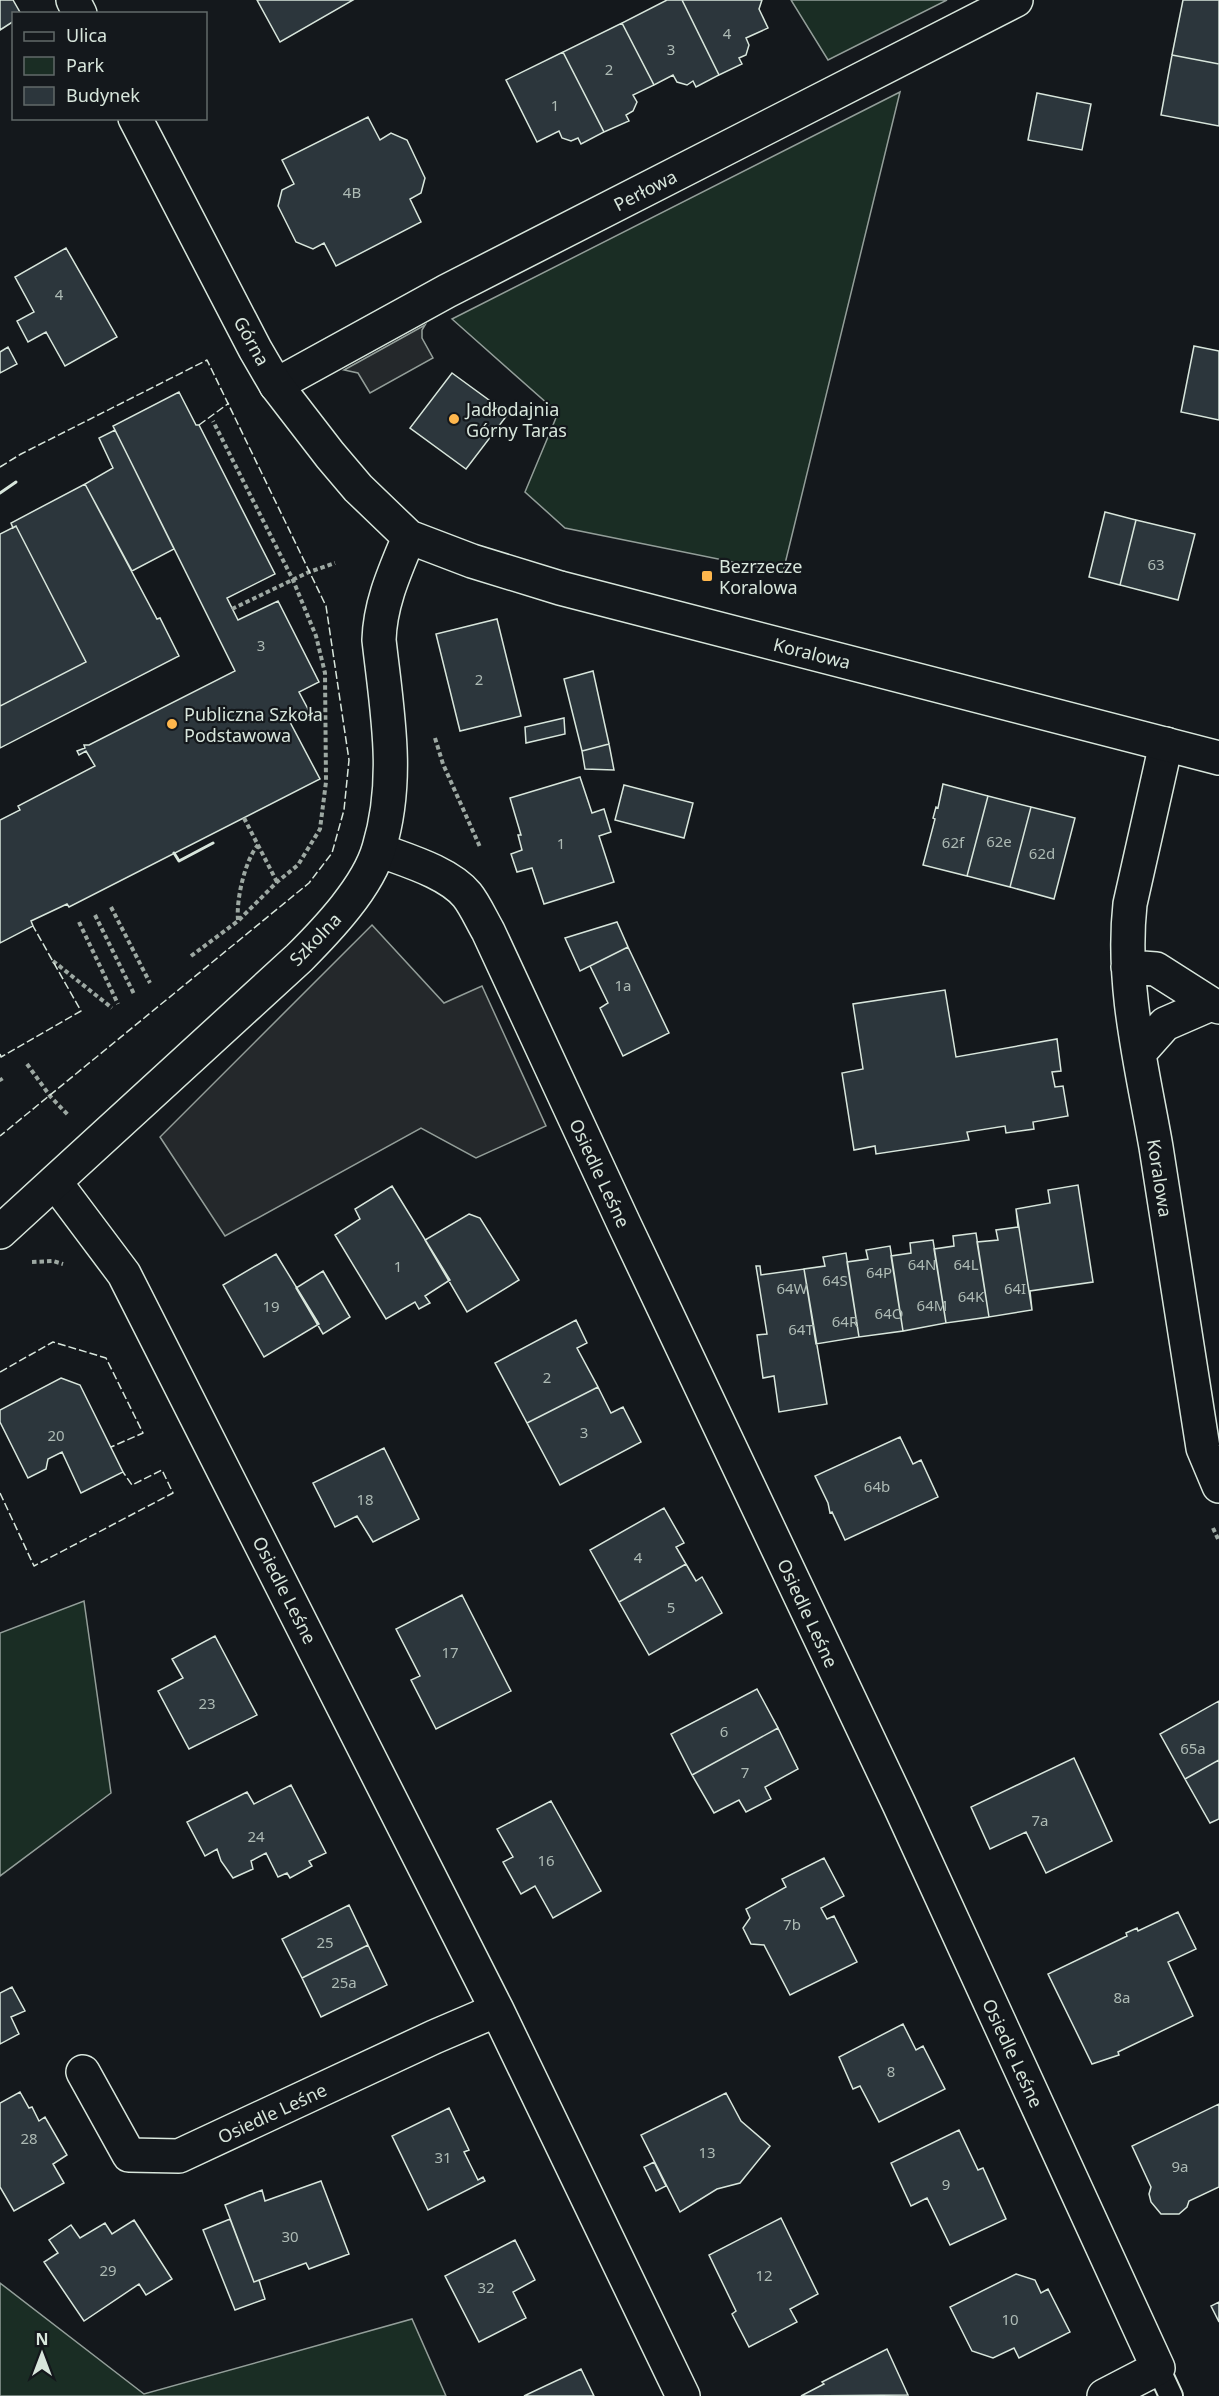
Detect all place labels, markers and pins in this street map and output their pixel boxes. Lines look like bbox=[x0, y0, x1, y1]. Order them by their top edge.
place label: Jadłodajnia Górny Taras bbox=[464, 397, 567, 442]
marker: Jadłodajnia Górny Taras bbox=[447, 412, 461, 426]
place label: Bezrzecze Koralowa bbox=[719, 554, 802, 599]
marker: Bezrzecze Koralowa bbox=[700, 569, 714, 583]
place label: Publiczna Szkoła Podstawowa bbox=[184, 702, 323, 747]
marker: Publiczna Szkoła Podstawowa bbox=[165, 717, 179, 731]

